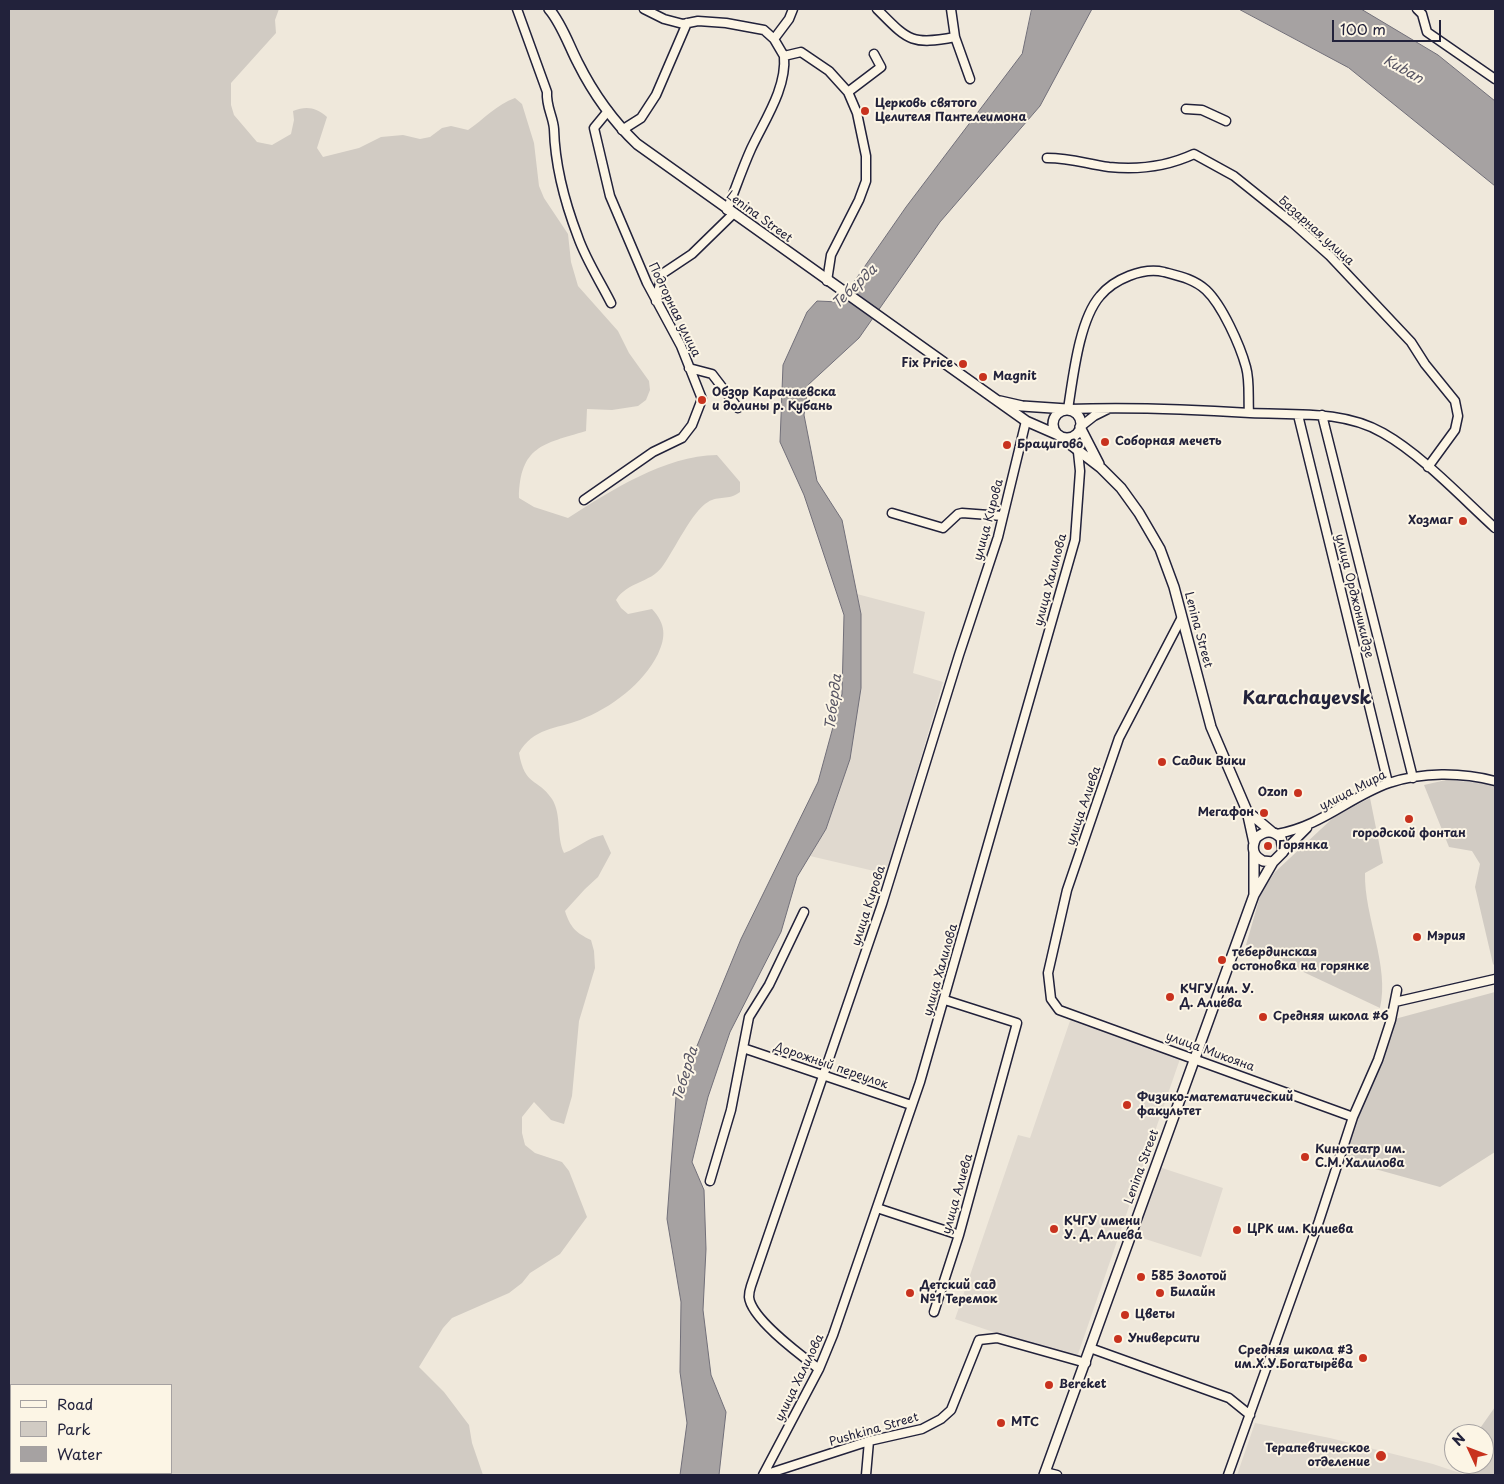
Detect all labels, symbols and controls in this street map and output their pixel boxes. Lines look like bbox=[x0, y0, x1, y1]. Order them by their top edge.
scale bar bbox=[1334, 10, 1443, 42]
text: 100 m bbox=[1340, 17, 1386, 40]
water label: Kuban bbox=[1380, 52, 1426, 88]
place label: Церковь святого Целителя Пантелеимона bbox=[875, 97, 1027, 125]
marker: Церковь святого Целителя Пантелеимона bbox=[859, 105, 871, 117]
street label: Lenina Street bbox=[723, 188, 795, 246]
street label: Базарная улица bbox=[1275, 193, 1357, 269]
street label: Подгорная улица bbox=[645, 260, 703, 360]
water label: Теберда bbox=[829, 262, 881, 312]
place label: Fix Price bbox=[902, 357, 953, 371]
marker: Fix Price bbox=[957, 358, 969, 370]
place label: Magnit bbox=[993, 370, 1037, 384]
marker: Magnit bbox=[977, 371, 989, 383]
place label: Обзор Карачаевска и долины р. Кубань bbox=[712, 386, 836, 414]
marker: Обзор Карачаевска и долины р. Кубань bbox=[696, 394, 708, 406]
place label: Соборная мечеть bbox=[1115, 435, 1222, 449]
marker: Соборная мечеть bbox=[1099, 436, 1111, 448]
place label: Брацигово bbox=[1017, 438, 1083, 452]
marker: Брацигово bbox=[1001, 439, 1013, 451]
street label: улица Кирова bbox=[971, 478, 1007, 562]
place label: Хозмаг bbox=[1408, 514, 1453, 528]
marker: Хозмаг bbox=[1457, 515, 1469, 527]
street label: улица Халилова bbox=[1032, 532, 1070, 628]
street label: улица Орджоникидзе bbox=[1332, 533, 1376, 659]
street label: Lenina Street bbox=[1181, 590, 1215, 670]
water label: Теберда bbox=[822, 673, 846, 731]
district label: Karachayevsk bbox=[1242, 688, 1372, 710]
place label: Садик Вики bbox=[1172, 755, 1246, 769]
marker: Садик Вики bbox=[1156, 756, 1168, 768]
street label: улица Алиева bbox=[1064, 765, 1104, 847]
street label: улица Мира bbox=[1317, 768, 1389, 814]
place label: Ozon bbox=[1258, 786, 1288, 800]
marker: Ozon bbox=[1292, 787, 1304, 799]
place label: Мегафон bbox=[1198, 806, 1254, 820]
marker: Мегафон bbox=[1258, 807, 1270, 819]
marker: городской фонтан bbox=[1403, 813, 1415, 825]
place label: городской фонтан bbox=[1352, 827, 1466, 841]
place label: Горянка bbox=[1278, 839, 1328, 853]
marker: Горянка bbox=[1262, 840, 1274, 852]
street label: улица Кирова bbox=[849, 864, 889, 948]
street label: улица Халилова bbox=[921, 922, 961, 1018]
place label: Мэрия bbox=[1427, 930, 1466, 944]
marker: Мэрия bbox=[1411, 931, 1423, 943]
place label: тебердинская остоновка на горянке bbox=[1232, 946, 1369, 974]
marker: тебердинская остоновка на горянке bbox=[1216, 954, 1228, 966]
place label: КЧГУ им. У. Д. Алиева bbox=[1180, 983, 1254, 1011]
marker: КЧГУ им. У. Д. Алиева bbox=[1164, 991, 1176, 1003]
place label: Средняя школа #6 bbox=[1273, 1010, 1389, 1024]
marker: Средняя школа #6 bbox=[1257, 1011, 1269, 1023]
street label: улица Микояна bbox=[1164, 1029, 1256, 1075]
street label: Дорожный переулок bbox=[772, 1040, 890, 1092]
water label: Теберда bbox=[670, 1045, 702, 1103]
place label: Физико-математический факультет bbox=[1137, 1091, 1293, 1119]
marker: Физико-математический факультет bbox=[1121, 1099, 1133, 1111]
street label: Lenina Street bbox=[1122, 1128, 1162, 1206]
place label: Кинотеатр им. С.М. Халилова bbox=[1315, 1143, 1405, 1171]
marker: Кинотеатр им. С.М. Халилова bbox=[1299, 1151, 1311, 1163]
street label: улица Алиева bbox=[940, 1152, 976, 1236]
place label: КЧГУ имени У. Д. Алиева bbox=[1064, 1215, 1142, 1243]
marker: КЧГУ имени У. Д. Алиева bbox=[1048, 1223, 1060, 1235]
place label: ЦРК им. Кулиева bbox=[1247, 1223, 1354, 1237]
marker: ЦРК им. Кулиева bbox=[1231, 1224, 1243, 1236]
place label: 585 Золотой bbox=[1151, 1270, 1227, 1284]
marker: 585 Золотой bbox=[1135, 1271, 1147, 1283]
place label: Детский сад №1 Теремок bbox=[920, 1279, 997, 1307]
place label: Билайн bbox=[1170, 1286, 1216, 1300]
marker: Детский сад №1 Теремок bbox=[904, 1287, 916, 1299]
marker: Билайн bbox=[1154, 1287, 1166, 1299]
place label: Цветы bbox=[1135, 1308, 1175, 1322]
marker: Цветы bbox=[1119, 1309, 1131, 1321]
street label: улица Халилова bbox=[773, 1332, 827, 1424]
place label: Университи bbox=[1128, 1332, 1200, 1346]
marker: Университи bbox=[1112, 1333, 1124, 1345]
place label: Средняя школа #3 им.Х.У.Богатырёва bbox=[1234, 1344, 1353, 1372]
marker: Средняя школа #3 им.Х.У.Богатырёва bbox=[1357, 1352, 1369, 1364]
place label: Bereket bbox=[1059, 1378, 1107, 1392]
marker: Bereket bbox=[1043, 1379, 1055, 1391]
legend bbox=[10, 1384, 172, 1474]
text: Road bbox=[57, 1392, 93, 1415]
street label: Pushkina Street bbox=[828, 1410, 920, 1450]
place label: МТС bbox=[1011, 1416, 1039, 1430]
text: Park bbox=[57, 1417, 91, 1440]
marker: МТС bbox=[995, 1417, 1007, 1429]
north arrow bbox=[1444, 1424, 1494, 1474]
text: N bbox=[1447, 1428, 1470, 1450]
text: Water bbox=[57, 1442, 102, 1465]
place label: Терапевтическое отделение bbox=[1265, 1442, 1370, 1470]
marker: Терапевтическое отделение bbox=[1374, 1449, 1388, 1463]

